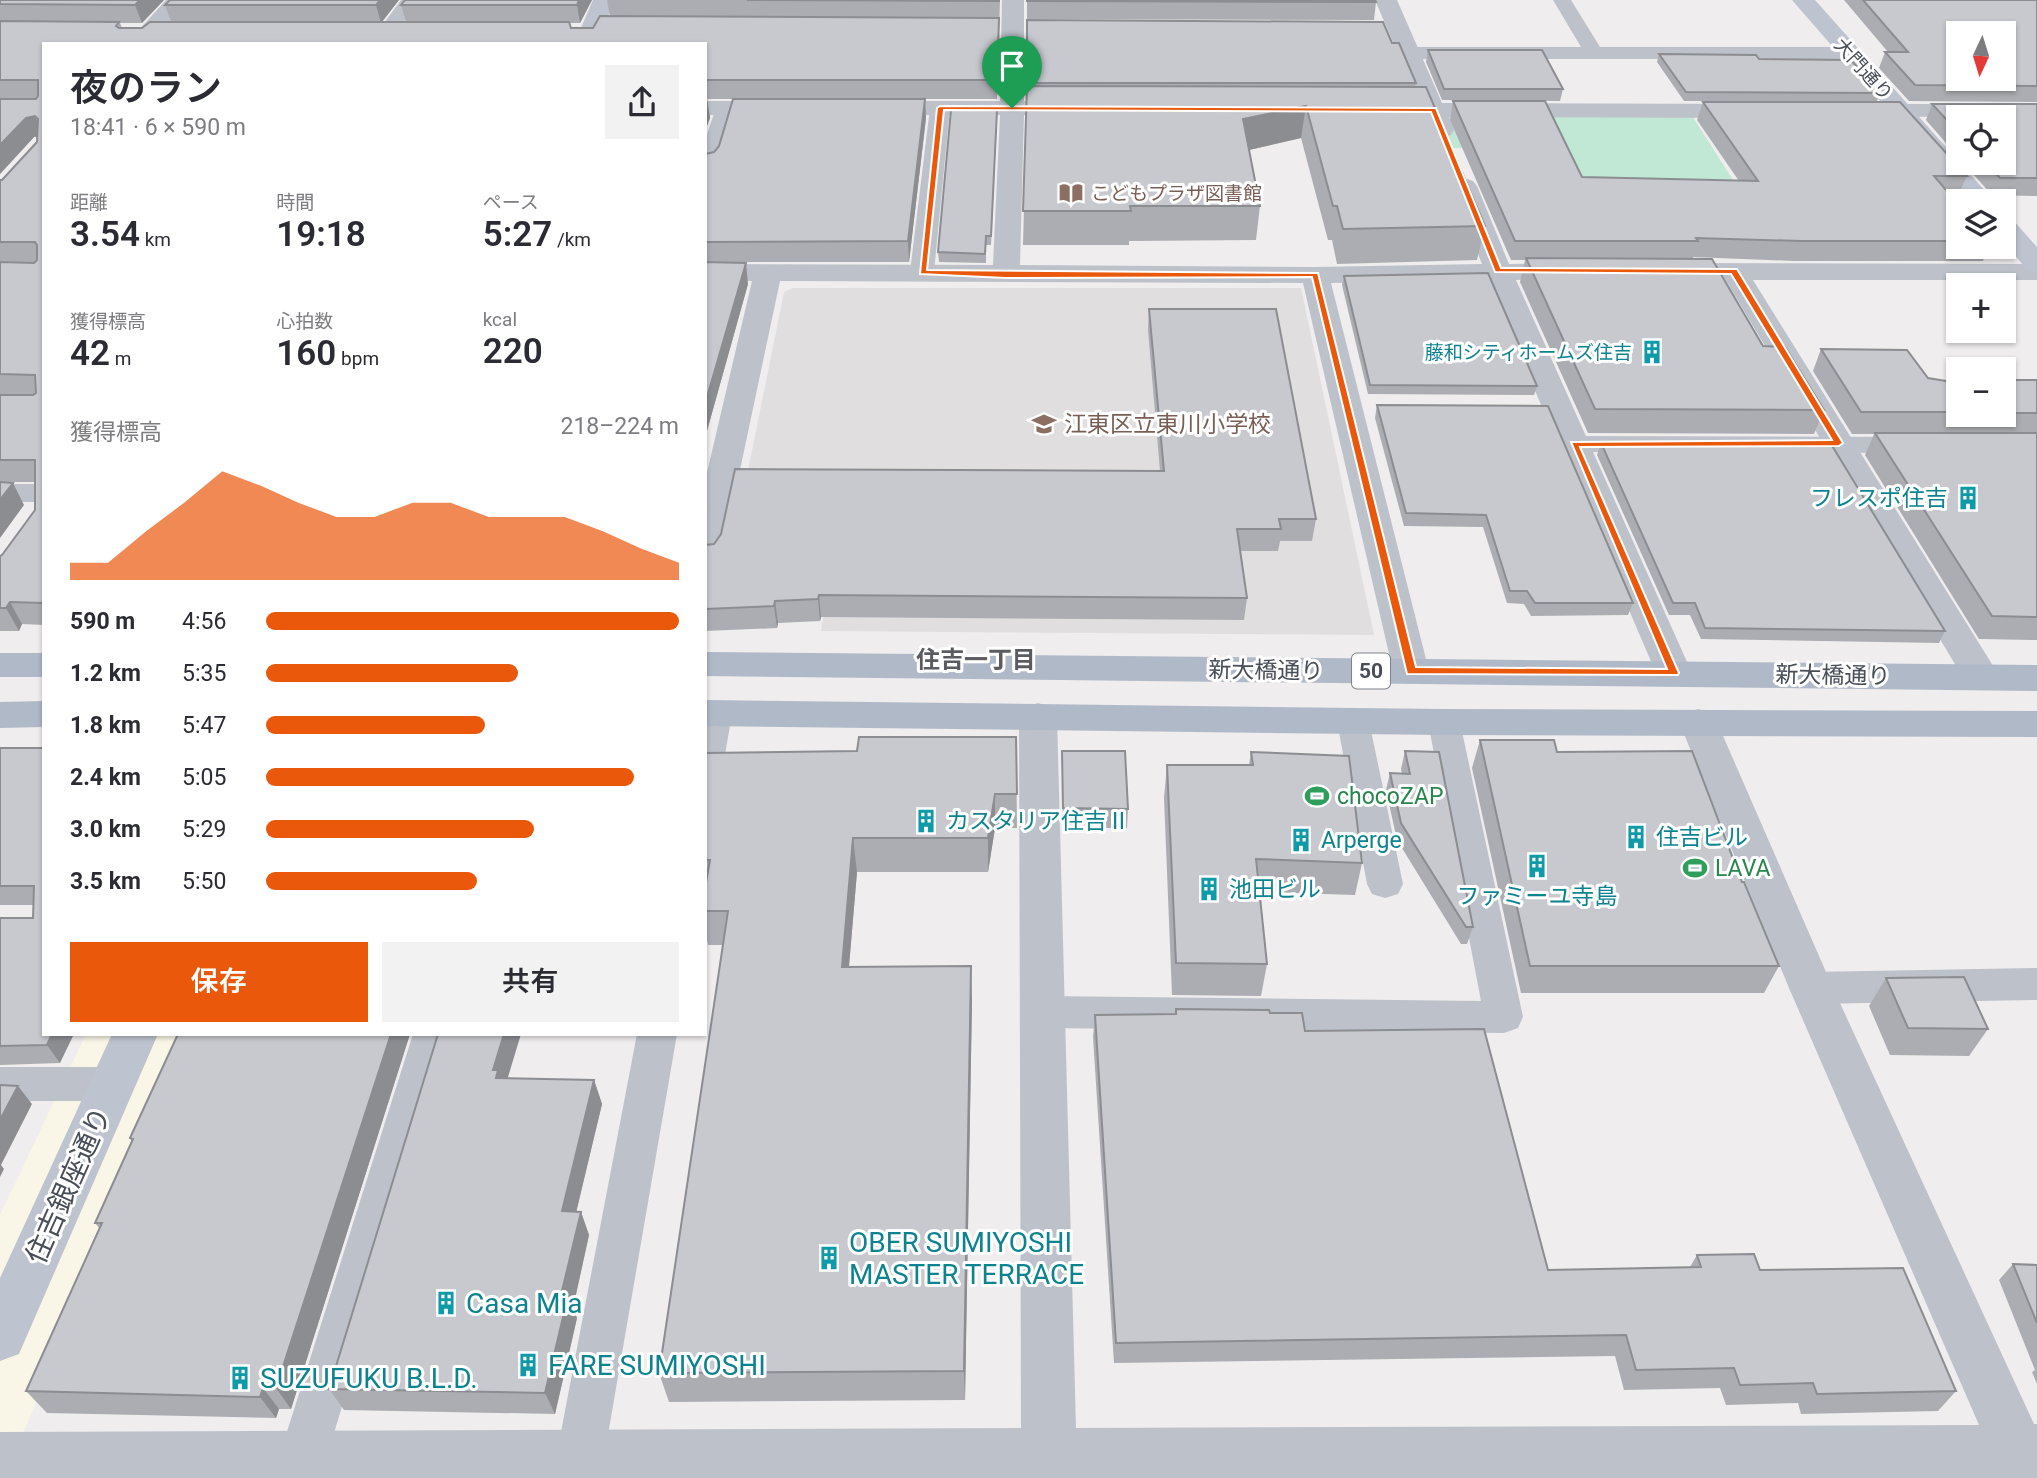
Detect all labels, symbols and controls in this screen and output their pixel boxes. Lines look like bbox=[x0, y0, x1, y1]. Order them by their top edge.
north arrow bbox=[1946, 21, 2016, 91]
map controls bbox=[1946, 21, 2016, 427]
street label: 大門通り bbox=[1830, 33, 1898, 105]
pin bbox=[982, 36, 1042, 108]
icon: arrive bbox=[993, 47, 1031, 85]
button: share bbox=[605, 65, 679, 139]
text: 夜のラン bbox=[70, 66, 222, 110]
button: locate bbox=[1946, 105, 2016, 175]
text: 18:41 · 6 × 590 m bbox=[70, 114, 246, 141]
library icon: こどもプラザ図書館 bbox=[1057, 179, 1085, 207]
place label: こどもプラザ図書館 bbox=[1091, 182, 1262, 205]
button: layers bbox=[1946, 189, 2016, 259]
text: 距離 bbox=[70, 191, 108, 214]
text: 時間 bbox=[276, 191, 314, 214]
text: ペース bbox=[483, 191, 539, 214]
text: 3.54 bbox=[70, 214, 140, 255]
text: 19:18 bbox=[276, 214, 366, 255]
text: 5:27 bbox=[483, 214, 552, 255]
text: km bbox=[140, 228, 171, 251]
text: /km bbox=[552, 228, 591, 251]
button: + bbox=[1946, 273, 2016, 343]
text: kcal bbox=[483, 308, 517, 331]
text: 獲得標高 bbox=[70, 310, 146, 333]
text: 心拍数 bbox=[276, 310, 333, 333]
text: 220 bbox=[483, 331, 543, 372]
text: 42 bbox=[70, 333, 110, 374]
text: 160 bbox=[276, 333, 336, 374]
building icon: 藤和シティホームズ住吉 bbox=[1638, 338, 1666, 366]
place label: 藤和シティホームズ住吉 bbox=[1425, 341, 1632, 364]
text: m bbox=[110, 347, 131, 370]
text: bpm bbox=[336, 347, 379, 370]
button: − bbox=[1946, 357, 2016, 427]
school or university icon: 江東区立東川小学校 bbox=[1030, 410, 1058, 438]
place label: 江東区立東川小学校 bbox=[1064, 411, 1271, 438]
text: 218–224 m bbox=[560, 413, 679, 440]
text: 獲得標高 bbox=[70, 419, 162, 446]
building icon: フレスポ住吉 bbox=[1954, 484, 1982, 512]
place label: フレスポ住吉 bbox=[1810, 485, 1948, 512]
text: 590 m bbox=[70, 608, 135, 635]
text: 4:56 bbox=[182, 608, 226, 635]
district label: 住吉一丁目 bbox=[916, 646, 1036, 674]
road number: 50 bbox=[1352, 654, 1390, 688]
street label: 新大橋通り bbox=[1208, 656, 1324, 685]
text: 1.2 km bbox=[70, 660, 141, 687]
text: 5:35 bbox=[182, 660, 226, 687]
street label: 新大橋通り bbox=[1775, 661, 1891, 690]
text: 1.8 km bbox=[70, 712, 141, 739]
text: 5:47 bbox=[182, 712, 226, 739]
text: 2.4 km bbox=[70, 764, 141, 791]
text: 5:05 bbox=[182, 764, 226, 791]
sports icon: chocoZAP bbox=[1303, 782, 1331, 810]
place label: chocoZAP bbox=[1337, 783, 1443, 810]
building icon: カスタリア住吉Ⅱ bbox=[912, 807, 940, 835]
place label: カスタリア住吉Ⅱ bbox=[946, 808, 1130, 835]
text: 3.0 km bbox=[70, 816, 141, 843]
text: 5:29 bbox=[182, 816, 226, 843]
building icon: 住吉ビル bbox=[1622, 823, 1650, 851]
place label: 住吉ビル bbox=[1656, 824, 1748, 851]
building icon: Arperge bbox=[1287, 826, 1315, 854]
place label: Arperge bbox=[1321, 827, 1402, 854]
building icon: ファミーユ寺島 bbox=[1523, 852, 1551, 880]
sports icon: LAVA bbox=[1681, 854, 1709, 882]
place label: LAVA bbox=[1715, 855, 1770, 882]
text: 3.5 km bbox=[70, 868, 141, 895]
text: 5:50 bbox=[182, 868, 226, 895]
building icon: 池田ビル bbox=[1195, 875, 1223, 903]
place label: 池田ビル bbox=[1229, 876, 1321, 903]
place label: ファミーユ寺島 bbox=[1457, 883, 1618, 910]
button: 保存 bbox=[70, 942, 368, 1022]
button: 共有 bbox=[382, 942, 679, 1022]
street label: 住吉銀座通り bbox=[19, 1102, 118, 1269]
place label: OBER SUMIYOSHI MASTER TERRACE bbox=[849, 1226, 1084, 1291]
building icon: OBER SUMIYOSHI MASTER TERRACE bbox=[815, 1244, 843, 1272]
place label: Casa Mia bbox=[466, 1287, 583, 1320]
building icon: Casa Mia bbox=[432, 1289, 460, 1317]
place label: FARE SUMIYOSHI bbox=[548, 1349, 766, 1382]
building icon: FARE SUMIYOSHI bbox=[514, 1351, 542, 1379]
place label: SUZUFUKU B.L.D. bbox=[260, 1362, 478, 1395]
building icon: SUZUFUKU B.L.D. bbox=[226, 1364, 254, 1392]

